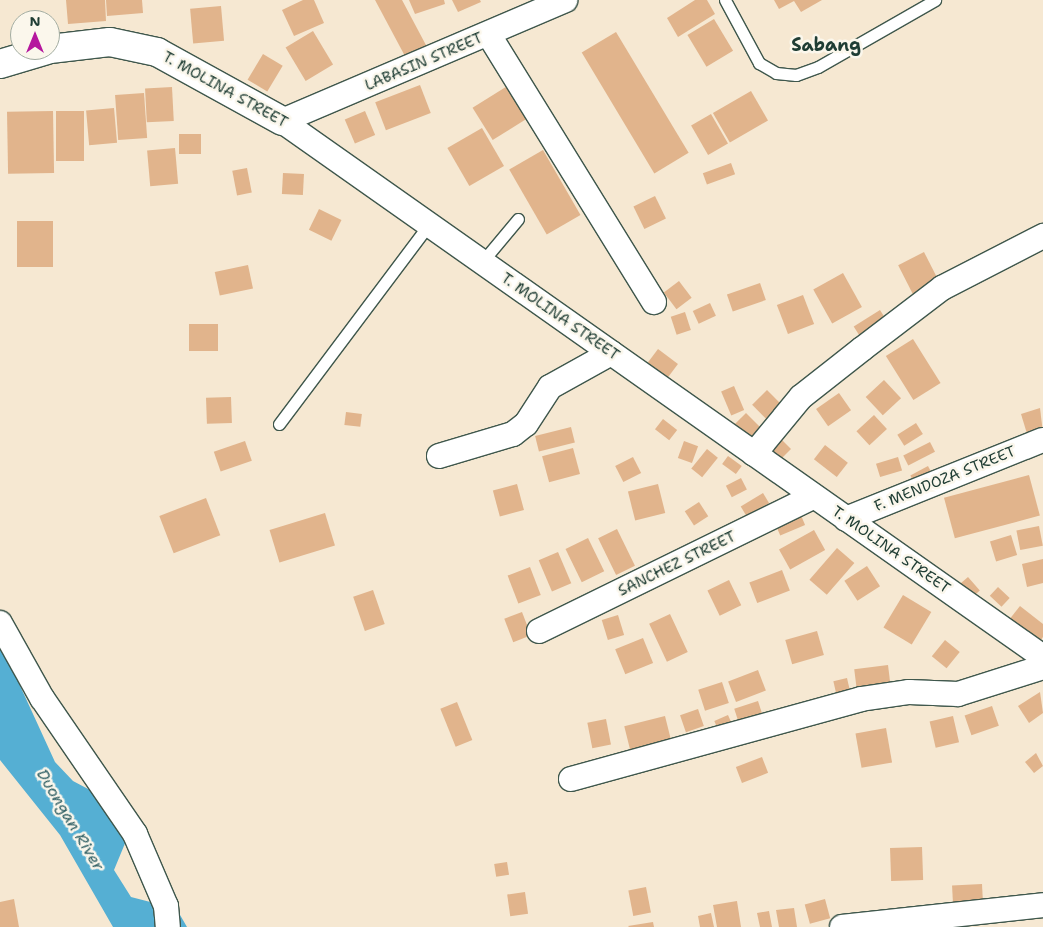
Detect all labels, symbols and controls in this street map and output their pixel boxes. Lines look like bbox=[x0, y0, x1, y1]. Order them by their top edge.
north arrow bbox=[10, 10, 60, 60]
text: N bbox=[29, 12, 41, 30]
street label: LABASIN STREET bbox=[362, 29, 486, 95]
district label: Sabang bbox=[791, 34, 861, 56]
street label: T. MOLINA STREET bbox=[159, 48, 291, 132]
street label: T. MOLINA STREET bbox=[497, 269, 623, 365]
street label: F. MENDOZA STREET bbox=[872, 442, 1018, 516]
street label: T. MOLINA STREET bbox=[828, 502, 954, 598]
street label: SANCHEZ STREET bbox=[615, 528, 739, 600]
water label: Duongan River bbox=[32, 766, 108, 874]

